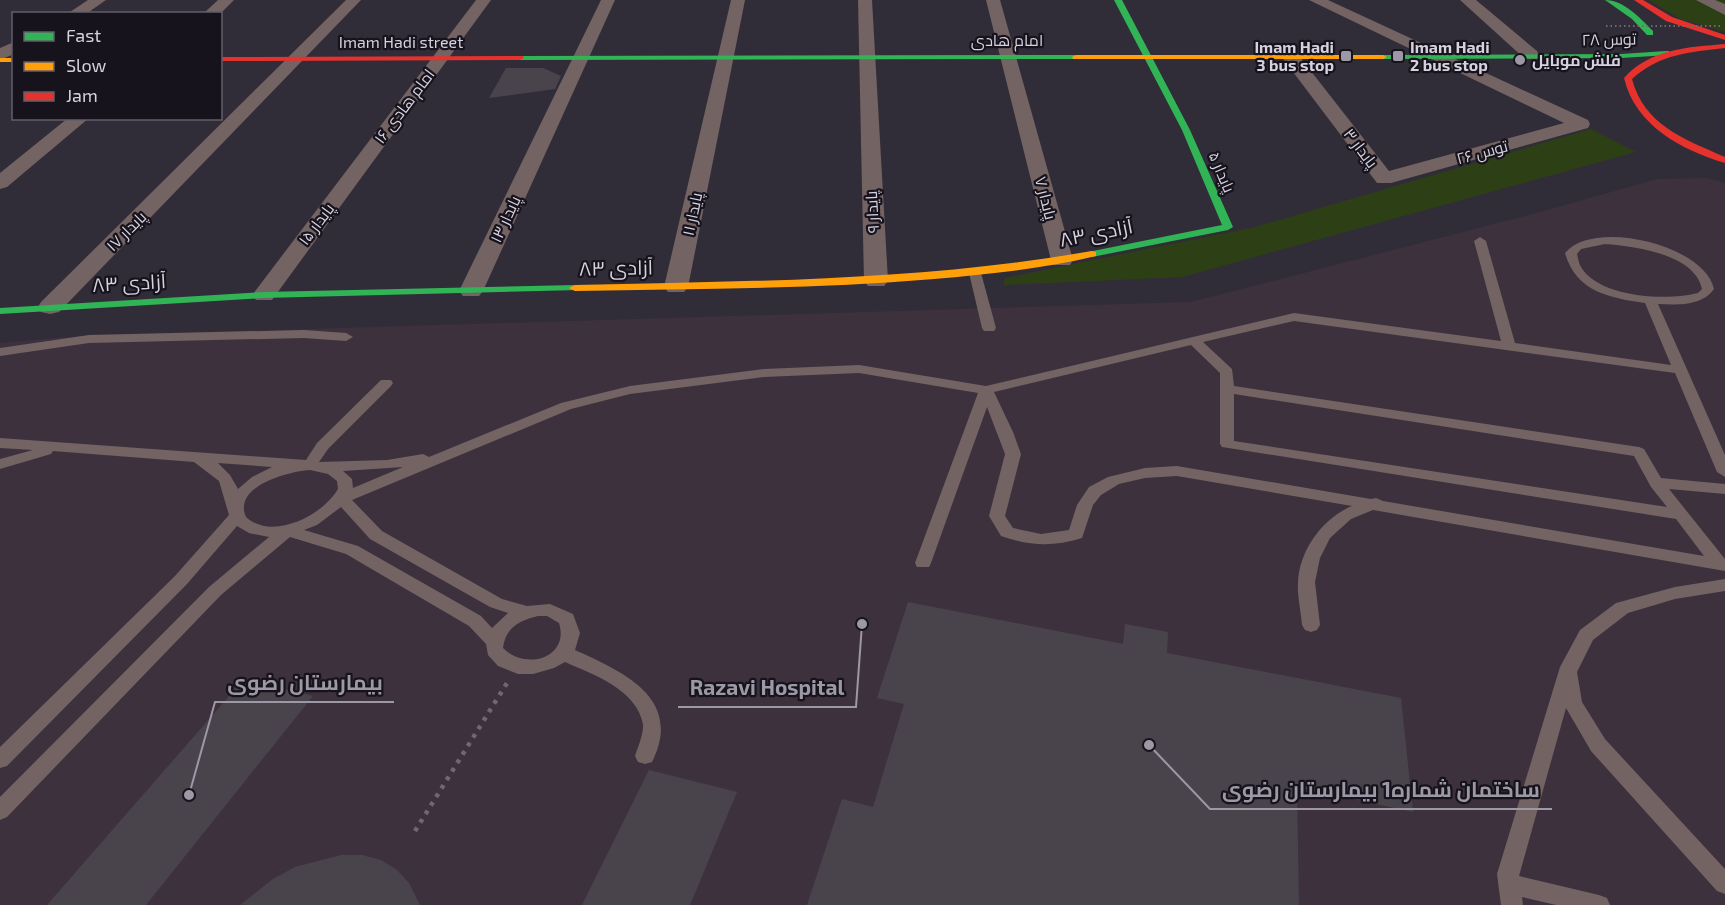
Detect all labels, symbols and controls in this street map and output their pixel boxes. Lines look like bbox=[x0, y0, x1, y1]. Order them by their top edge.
legend bbox=[12, 12, 222, 120]
text: Fast bbox=[66, 24, 101, 46]
street label: توس ۲۸ bbox=[1581, 29, 1637, 50]
street label: امام هادی bbox=[971, 30, 1043, 52]
street label: Imam Hadi street bbox=[339, 32, 463, 51]
place label: Imam Hadi 3 bus stop bbox=[1254, 37, 1334, 74]
place label: Imam Hadi 2 bus stop bbox=[1410, 37, 1490, 74]
marker: Imam Hadi 3 bus stop bbox=[1339, 49, 1353, 63]
marker: Imam Hadi 2 bus stop bbox=[1391, 49, 1405, 63]
place label: فلش موبایل bbox=[1532, 50, 1621, 70]
marker: فلش موبایل bbox=[1513, 53, 1527, 67]
text: Slow bbox=[66, 54, 107, 76]
street label: امام هادی ۱۶ bbox=[369, 65, 440, 149]
text: Jam bbox=[66, 84, 98, 106]
street label: پایدار ۳ bbox=[1338, 124, 1383, 174]
street label: توس ۲۶ bbox=[1454, 135, 1511, 169]
street label: پایدار ۵ bbox=[1203, 148, 1240, 197]
street label: پایدار ۷ bbox=[1029, 174, 1061, 223]
street label: پایدار ۱۱ bbox=[678, 190, 708, 238]
street label: پایدار ۹ bbox=[861, 190, 885, 234]
street label: پایدار ۱۳ bbox=[485, 192, 527, 247]
street label: پایدار ۱۵ bbox=[294, 198, 340, 250]
street label: پایدار ۱۷ bbox=[102, 206, 152, 257]
street label: آزادی ۸۳ bbox=[1057, 213, 1135, 253]
street label: آزادی ۸۳ bbox=[579, 254, 654, 282]
street label: آزادی ۸۳ bbox=[91, 268, 167, 298]
callout: بیمارستان رضوی bbox=[215, 663, 394, 702]
callout: Razavi Hospital bbox=[678, 668, 856, 707]
text: بیمارستان رضوی bbox=[227, 669, 383, 696]
text: Razavi Hospital bbox=[690, 674, 844, 699]
callout: ساختمان شماره1 بیمارستان رضوی bbox=[1210, 770, 1552, 809]
text: ساختمان شماره1 بیمارستان رضوی bbox=[1222, 776, 1540, 803]

